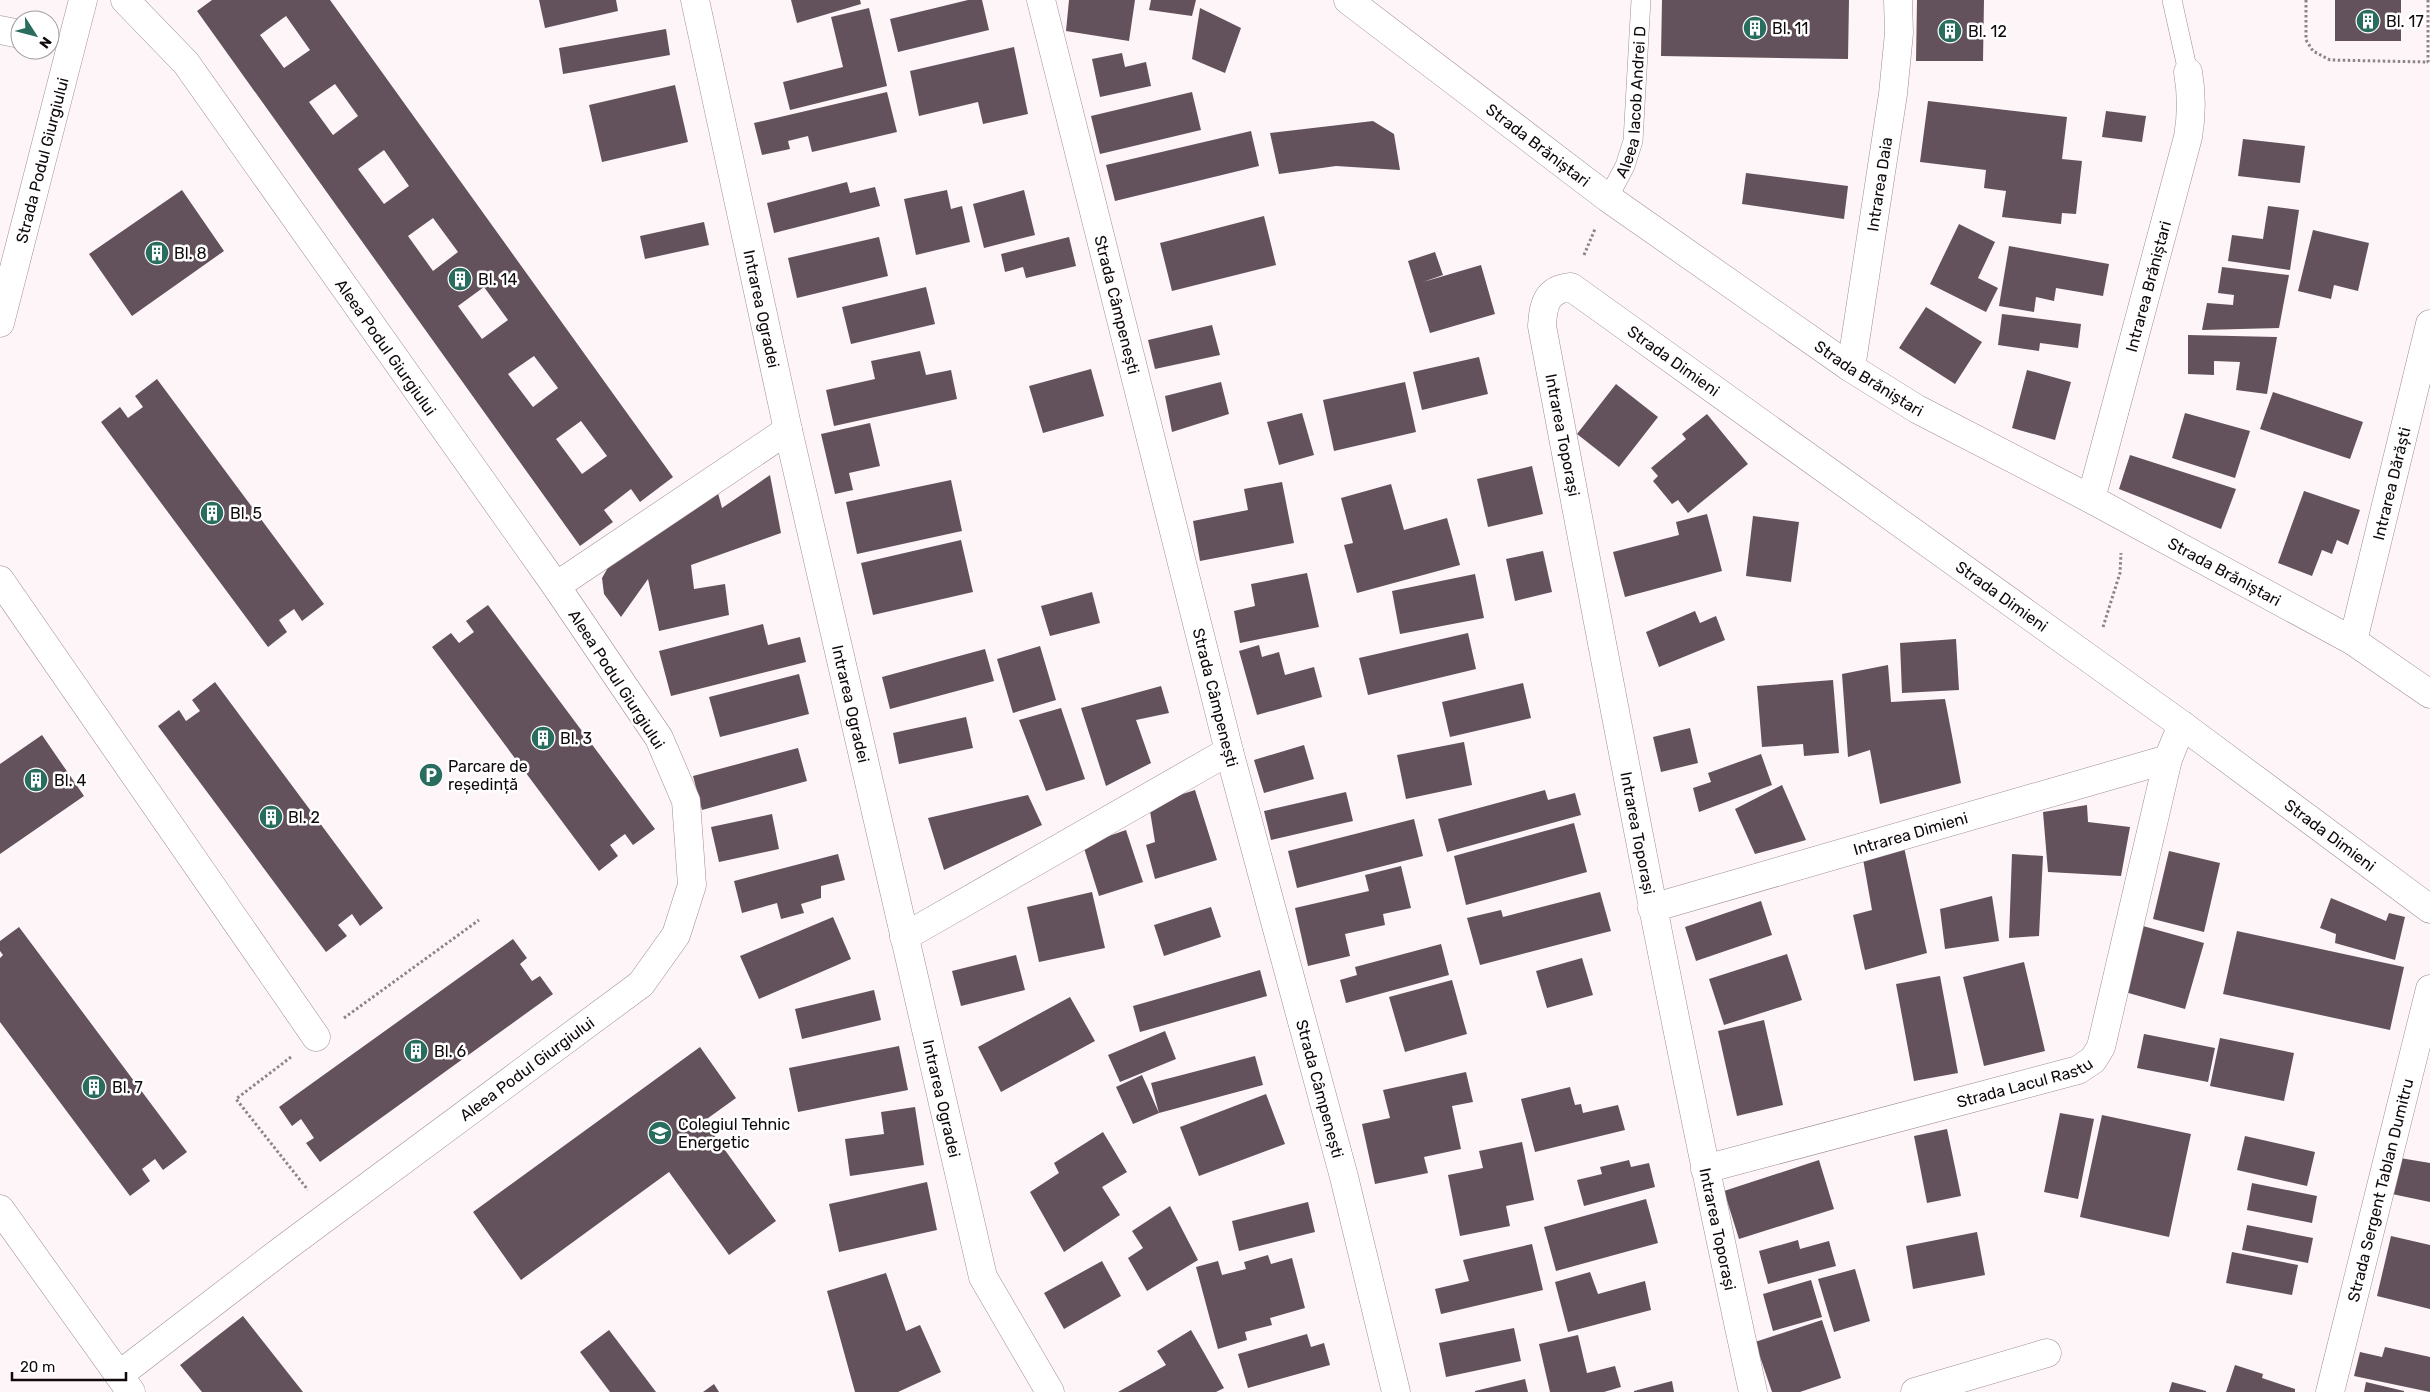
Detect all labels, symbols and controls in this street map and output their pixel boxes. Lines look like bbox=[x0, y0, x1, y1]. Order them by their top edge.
building icon: Bl. 17 bbox=[2355, 8, 2381, 34]
north arrow bbox=[10, 10, 60, 60]
place label: Bl. 17 bbox=[2386, 12, 2424, 31]
building icon: Bl. 11 bbox=[1742, 15, 1768, 41]
building icon: Bl. 12 bbox=[1937, 18, 1963, 44]
place label: Bl. 11 bbox=[1772, 19, 1808, 38]
place label: Bl. 12 bbox=[1968, 22, 2007, 41]
street label: Aleea Iacob Andrei D bbox=[1611, 26, 1650, 181]
text: N bbox=[35, 33, 55, 51]
street label: Strada Podul Giurgiului bbox=[12, 75, 73, 245]
street label: Strada Brăniștari bbox=[1482, 100, 1594, 191]
street label: Intrarea Daia bbox=[1863, 136, 1896, 233]
street label: Intrarea Brăniștari bbox=[2122, 219, 2175, 354]
street label: Strada Câmpenești bbox=[1090, 233, 1143, 376]
building icon: Bl. 8 bbox=[144, 240, 170, 266]
place label: Bl. 8 bbox=[174, 244, 207, 263]
street label: Intrarea Ogradei bbox=[739, 248, 783, 370]
building icon: Bl. 14 bbox=[447, 266, 473, 292]
place label: Bl. 14 bbox=[478, 270, 517, 289]
street label: Aleea Podul Giurgiului bbox=[331, 275, 440, 419]
street label: Strada Dimieni bbox=[1624, 322, 1723, 400]
street label: Strada Brăniștari bbox=[1811, 336, 1926, 421]
street label: Intrarea Toporași bbox=[1541, 372, 1584, 498]
street label: Intrarea Dărăști bbox=[2369, 425, 2415, 542]
building icon: Bl. 5 bbox=[199, 500, 225, 526]
place label: Bl. 5 bbox=[230, 504, 262, 523]
street label: Strada Brăniștari bbox=[2165, 534, 2284, 610]
street label: Strada Dimieni bbox=[1952, 557, 2052, 636]
street label: Aleea Podul Giurgiului bbox=[564, 606, 669, 753]
street label: Strada Câmpenești bbox=[1189, 626, 1242, 769]
street label: Intrarea Ogradei bbox=[828, 643, 873, 765]
building icon: Bl. 3 bbox=[530, 725, 556, 751]
place label: Bl. 3 bbox=[560, 729, 592, 748]
place label: Parcare de reședință bbox=[448, 757, 528, 794]
parking icon: Parcare de reședință bbox=[418, 762, 444, 788]
building icon: Bl. 4 bbox=[23, 767, 49, 793]
street label: Intrarea Toporași bbox=[1616, 770, 1659, 896]
place label: Bl. 4 bbox=[54, 771, 87, 790]
street label: Strada Dimieni bbox=[2281, 795, 2379, 875]
building icon: Bl. 2 bbox=[258, 804, 284, 830]
place label: Bl. 2 bbox=[288, 808, 320, 827]
street label: Intrarea Dimieni bbox=[1851, 808, 1970, 859]
street label: Aleea Podul Giurgiului bbox=[456, 1013, 598, 1125]
street label: Strada Câmpenești bbox=[1292, 1018, 1347, 1160]
building icon: Bl. 6 bbox=[403, 1038, 429, 1064]
street label: Intrarea Ogradei bbox=[919, 1038, 964, 1159]
place label: Bl. 6 bbox=[434, 1042, 467, 1061]
street label: Strada Lacul Rastu bbox=[1955, 1054, 2096, 1112]
building icon: Bl. 7 bbox=[81, 1074, 107, 1100]
street label: Strada Sergent Tablan Dumitru bbox=[2344, 1077, 2417, 1304]
place label: Bl. 7 bbox=[112, 1078, 143, 1097]
place label: Colegiul Tehnic Energetic bbox=[678, 1115, 790, 1152]
school or university icon: Colegiul Tehnic Energetic bbox=[647, 1120, 673, 1146]
street label: Intrarea Toporași bbox=[1695, 1166, 1740, 1292]
scale bar bbox=[12, 1350, 126, 1382]
text: 20 m bbox=[20, 1358, 55, 1376]

